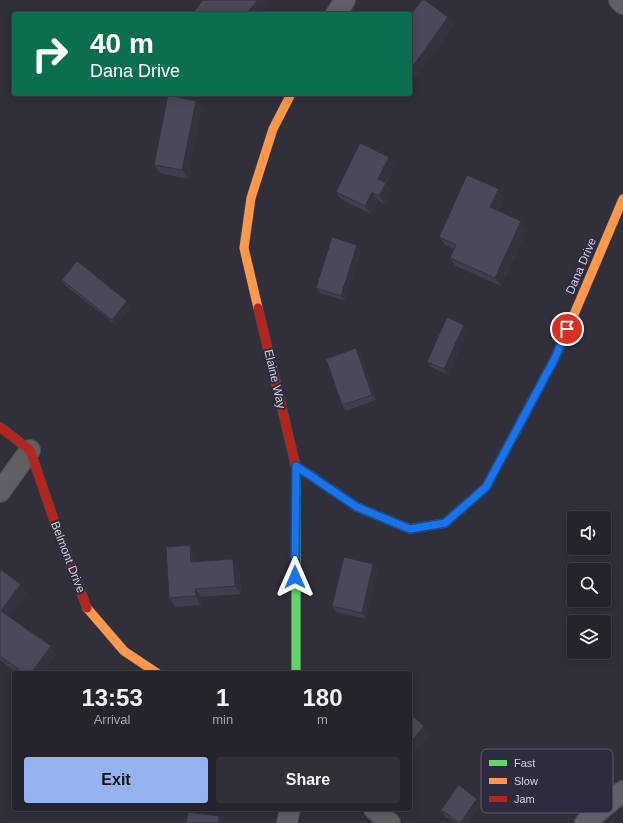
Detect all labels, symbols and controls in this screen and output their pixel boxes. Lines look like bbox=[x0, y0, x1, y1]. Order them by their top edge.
icon: right bbox=[24, 28, 76, 80]
text: 40 m bbox=[90, 28, 154, 59]
text: Dana Drive bbox=[90, 61, 180, 81]
street label: Dana Drive bbox=[563, 235, 599, 296]
pin bbox=[550, 312, 584, 346]
icon: arrive bbox=[556, 318, 578, 340]
street label: Elaine Way bbox=[261, 348, 289, 410]
map controls bbox=[567, 511, 611, 659]
button: sound bbox=[567, 511, 611, 555]
street label: Belmont Drive bbox=[48, 519, 88, 595]
position arrow bbox=[274, 556, 316, 598]
button: search bbox=[567, 563, 611, 607]
button: layers bbox=[567, 615, 611, 659]
text: 13:53 bbox=[81, 684, 143, 711]
text: 1 bbox=[216, 684, 229, 711]
text: 180 bbox=[303, 684, 343, 711]
text: Arrival bbox=[94, 712, 131, 727]
text: min bbox=[212, 712, 233, 727]
text: m bbox=[317, 712, 328, 727]
legend bbox=[481, 749, 613, 813]
button: Exit bbox=[24, 757, 208, 803]
button: Share bbox=[216, 757, 400, 803]
text: Fast bbox=[514, 757, 535, 769]
text: Slow bbox=[514, 775, 538, 787]
text: Jam bbox=[514, 793, 535, 805]

